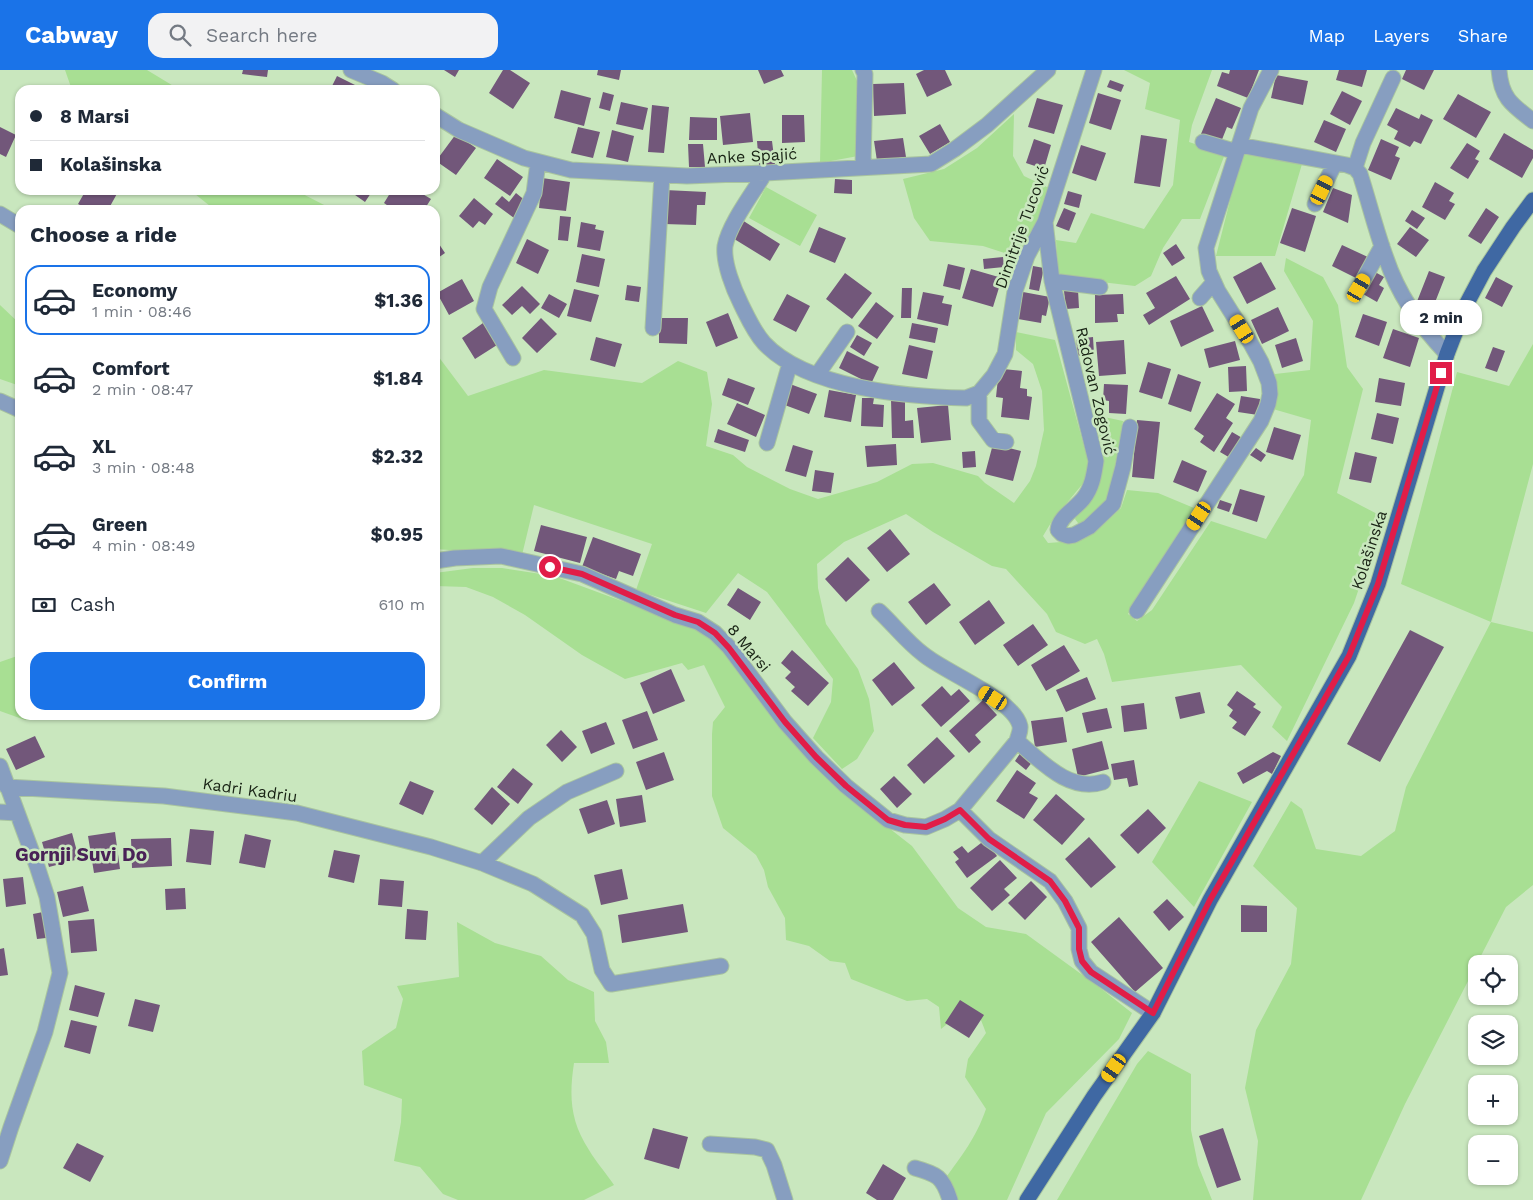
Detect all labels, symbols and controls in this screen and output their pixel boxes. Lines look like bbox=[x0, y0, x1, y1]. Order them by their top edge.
search box bbox=[148, 13, 498, 58]
text: Cabway bbox=[25, 21, 118, 49]
icon: search bbox=[166, 21, 194, 49]
text: Search here bbox=[206, 24, 317, 47]
text: Map bbox=[1308, 25, 1345, 46]
text: Layers bbox=[1373, 25, 1430, 46]
text: Share bbox=[1458, 25, 1508, 46]
text: 8 Marsi bbox=[60, 105, 129, 128]
street label: Anke Spajić bbox=[706, 144, 798, 168]
text: Kolašinska bbox=[60, 153, 161, 176]
street label: Dimitrije Tucović bbox=[991, 163, 1053, 291]
car bbox=[1308, 173, 1335, 207]
text: Choose a ride bbox=[30, 222, 177, 247]
car bbox=[1345, 271, 1372, 305]
icon: car bbox=[32, 278, 77, 323]
text: Economy bbox=[92, 279, 177, 302]
text: $1.36 bbox=[374, 289, 423, 312]
callout: 2 min bbox=[1400, 300, 1482, 336]
text: 1 min · 08:46 bbox=[92, 302, 192, 321]
text: 2 min bbox=[1419, 308, 1463, 327]
car bbox=[1227, 312, 1256, 346]
street label: Radovan Zogović bbox=[1072, 325, 1120, 457]
icon: car bbox=[32, 356, 77, 401]
text: Comfort bbox=[92, 357, 170, 380]
route end bbox=[1430, 362, 1452, 384]
text: $1.84 bbox=[373, 367, 423, 390]
text: 2 min · 08:47 bbox=[92, 380, 193, 399]
icon: car bbox=[32, 434, 77, 479]
text: XL bbox=[92, 435, 116, 458]
text: $2.32 bbox=[371, 445, 423, 468]
text: 3 min · 08:48 bbox=[92, 458, 195, 477]
car bbox=[1184, 499, 1213, 533]
street label: Kolašinska bbox=[1347, 508, 1391, 592]
icon: car bbox=[32, 512, 77, 557]
text: Green bbox=[92, 513, 148, 536]
text: $0.95 bbox=[371, 523, 423, 546]
text: 4 min · 08:49 bbox=[92, 536, 195, 555]
route start bbox=[539, 556, 561, 578]
icon: cash bbox=[30, 591, 58, 619]
text: Cash bbox=[70, 593, 116, 616]
text: 610 m bbox=[378, 595, 425, 614]
street label: 8 Marsi bbox=[723, 620, 775, 676]
button: Confirm bbox=[30, 652, 425, 710]
car bbox=[976, 684, 1009, 712]
street label: Kadri Kadriu bbox=[201, 774, 299, 806]
district label: Gornji Suvi Do bbox=[15, 843, 147, 866]
map controls bbox=[1468, 955, 1518, 1185]
button: locate bbox=[1468, 955, 1518, 1005]
button: layers bbox=[1468, 1015, 1518, 1065]
car bbox=[1099, 1051, 1128, 1085]
button: + bbox=[1468, 1075, 1518, 1125]
button: − bbox=[1468, 1135, 1518, 1185]

